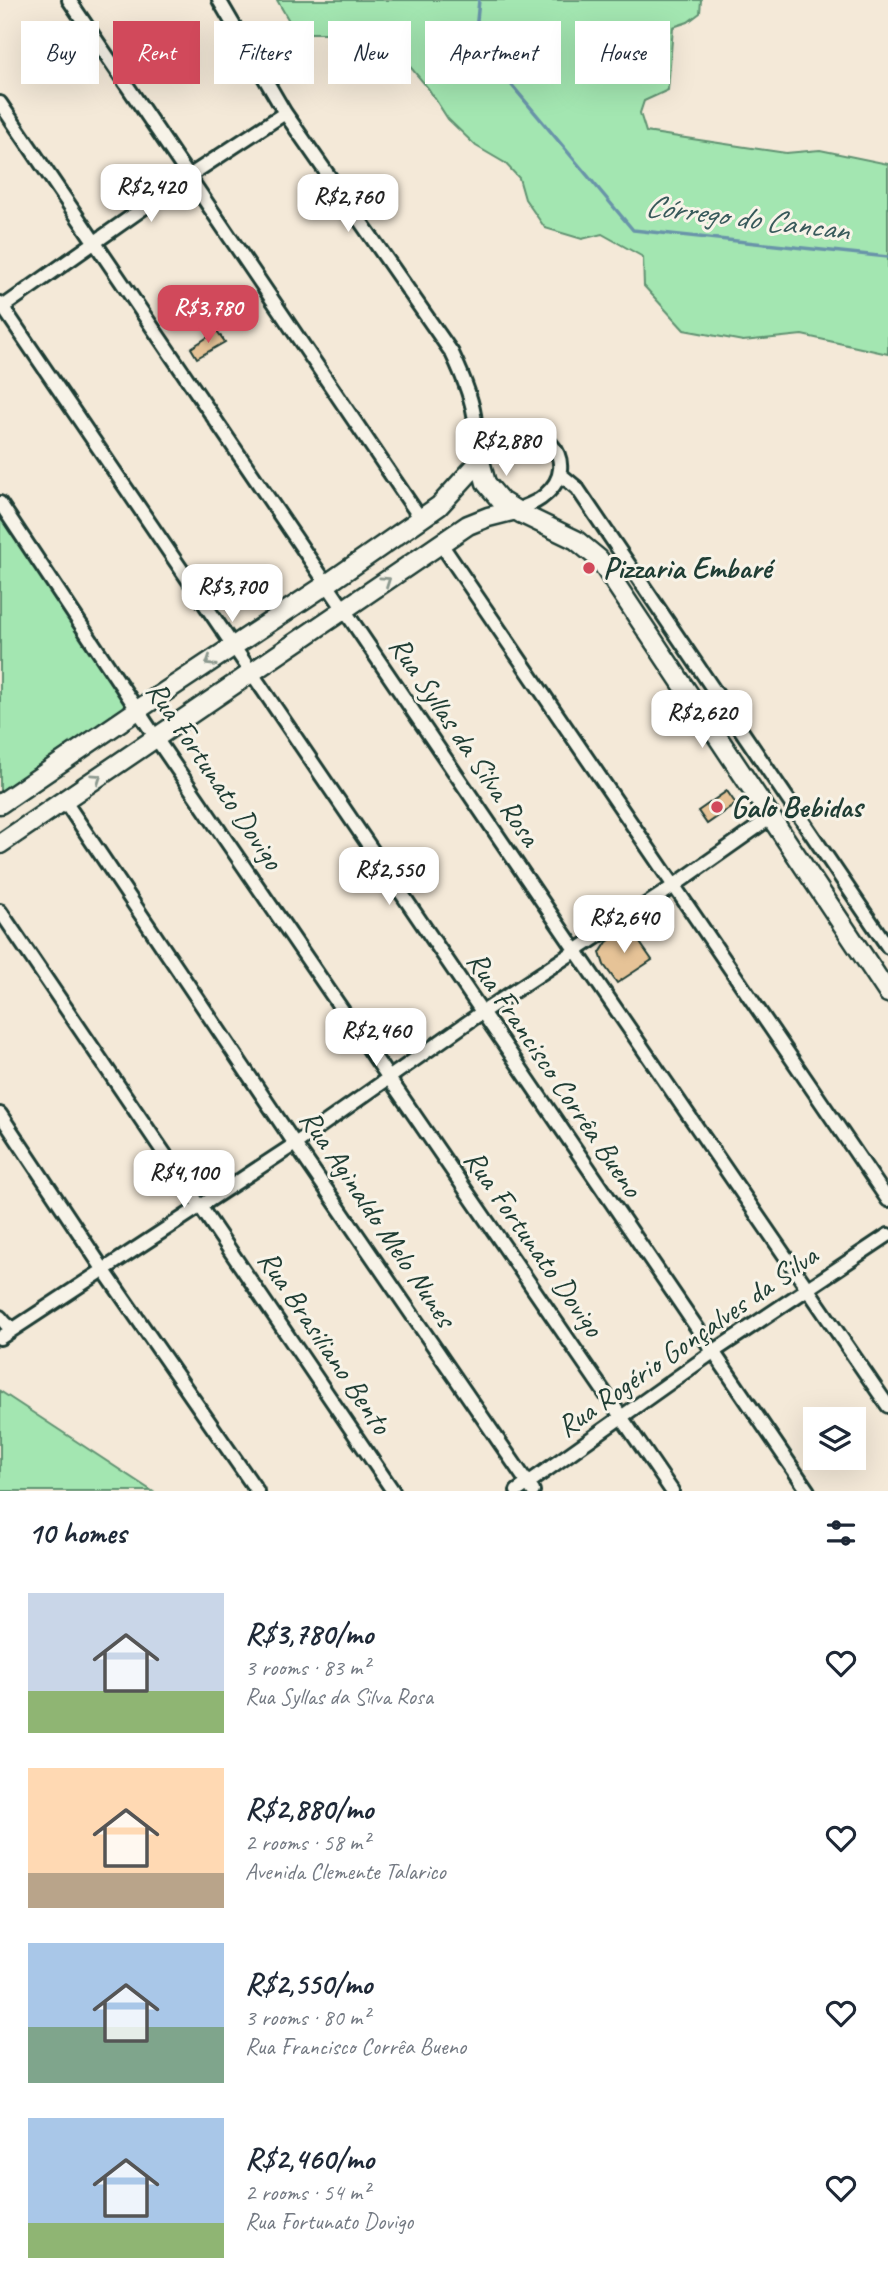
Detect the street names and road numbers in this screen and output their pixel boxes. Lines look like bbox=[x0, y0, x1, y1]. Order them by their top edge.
street label: Rua Syllas da Silva Rosa bbox=[381, 629, 550, 855]
street label: Rua Fortunato Dovigo bbox=[138, 673, 293, 878]
street label: Rua Francisco Corrêa Bueno bbox=[459, 944, 652, 1205]
street label: Rua Aginaldo Melo Nunes bbox=[291, 1102, 466, 1336]
street label: Rua Fortunato Dovigo bbox=[456, 1142, 613, 1345]
street label: Rua Rogério Gonçalves da Silva bbox=[549, 1235, 826, 1445]
street label: Rua Brasiliano Bento bbox=[250, 1243, 401, 1442]

